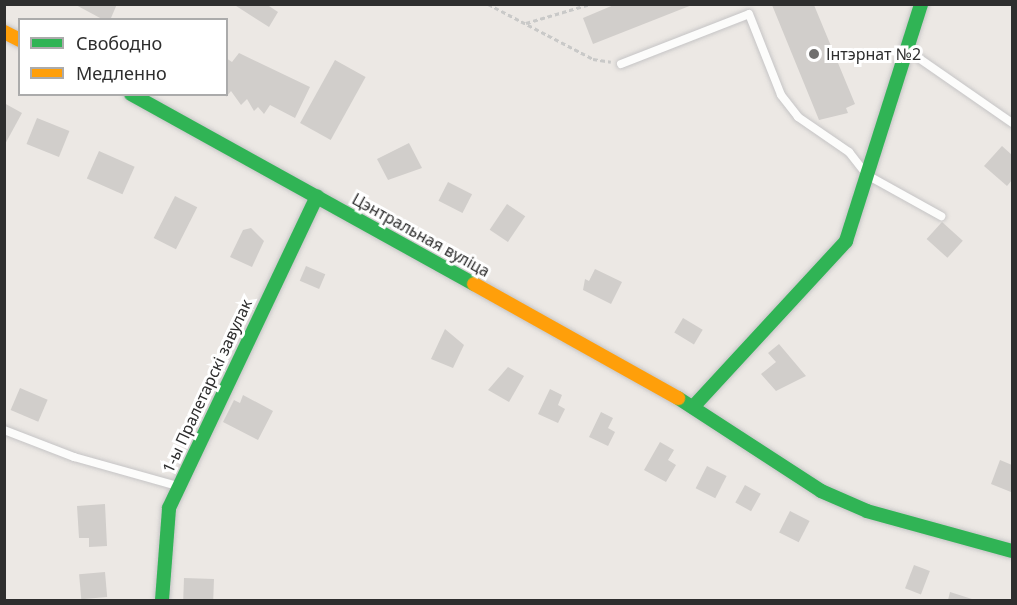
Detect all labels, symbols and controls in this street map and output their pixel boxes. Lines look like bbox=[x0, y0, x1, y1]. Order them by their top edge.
legend bbox=[18, 18, 228, 96]
text: Свободно bbox=[76, 31, 162, 55]
place label: Інтэрнат №2 bbox=[826, 44, 921, 64]
marker: Інтэрнат №2 bbox=[807, 47, 821, 61]
text: Медленно bbox=[76, 61, 167, 85]
street label: Цэнтральная вуліца bbox=[349, 189, 493, 281]
street label: 1-ы Пралетарскі завулак bbox=[158, 296, 256, 476]

